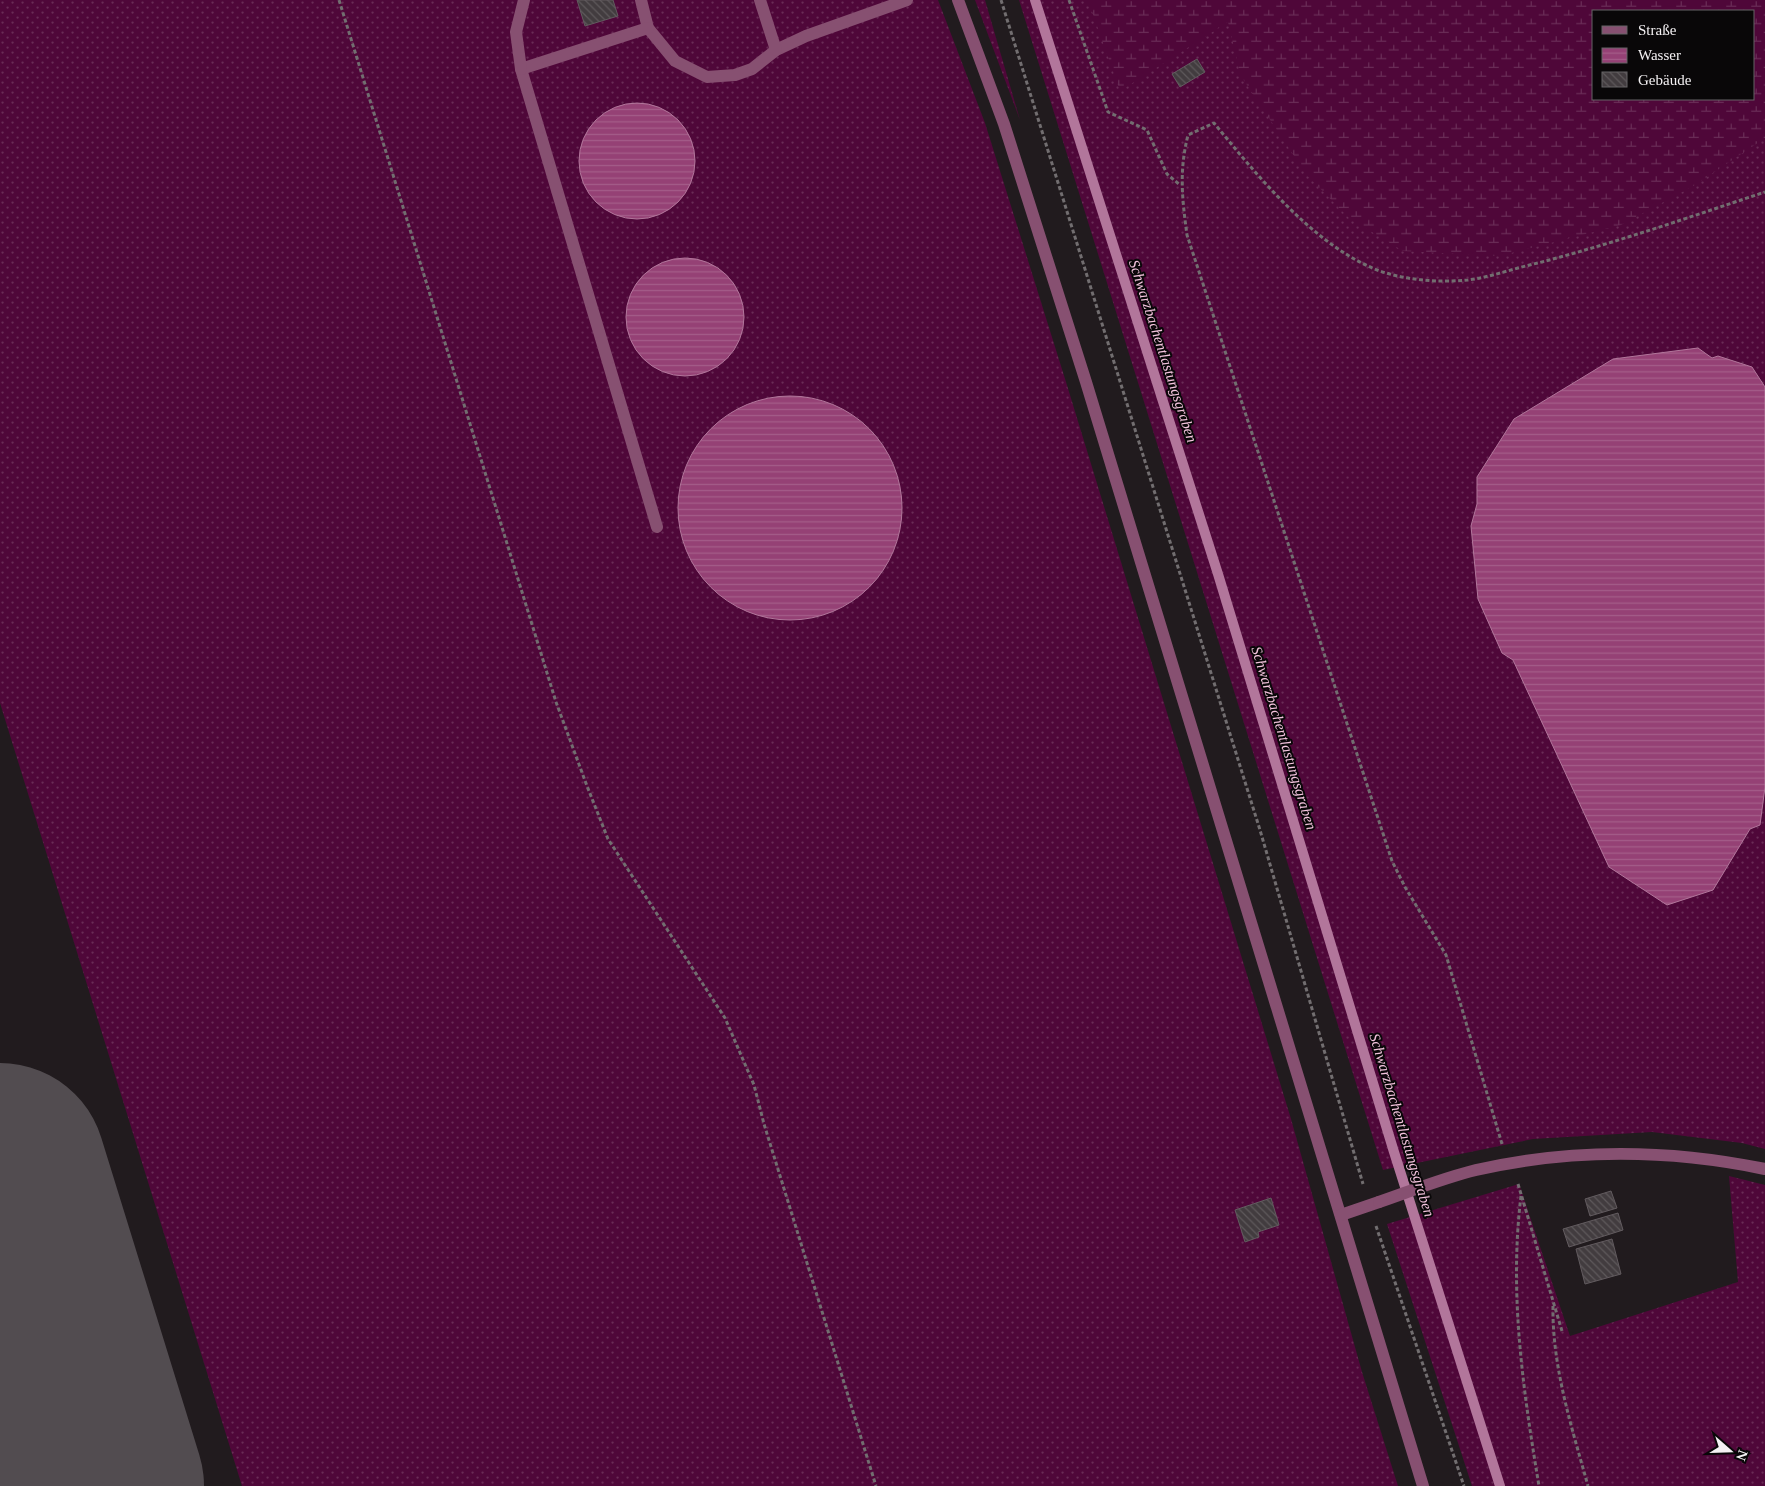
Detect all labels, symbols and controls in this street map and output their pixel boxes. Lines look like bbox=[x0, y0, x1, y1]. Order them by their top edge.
legend bbox=[1592, 10, 1755, 100]
text: Straße bbox=[1638, 22, 1677, 38]
text: Wasser bbox=[1638, 47, 1681, 63]
text: Gebäude bbox=[1638, 72, 1692, 88]
water label: Schwarzbachentlastungsgraben bbox=[1126, 258, 1200, 444]
water label: Schwarzbachentlastungsgraben bbox=[1248, 644, 1320, 832]
water label: Schwarzbachentlastungsgraben bbox=[1366, 1031, 1438, 1219]
north arrow bbox=[1705, 1426, 1755, 1476]
text: N bbox=[1733, 1448, 1751, 1463]

